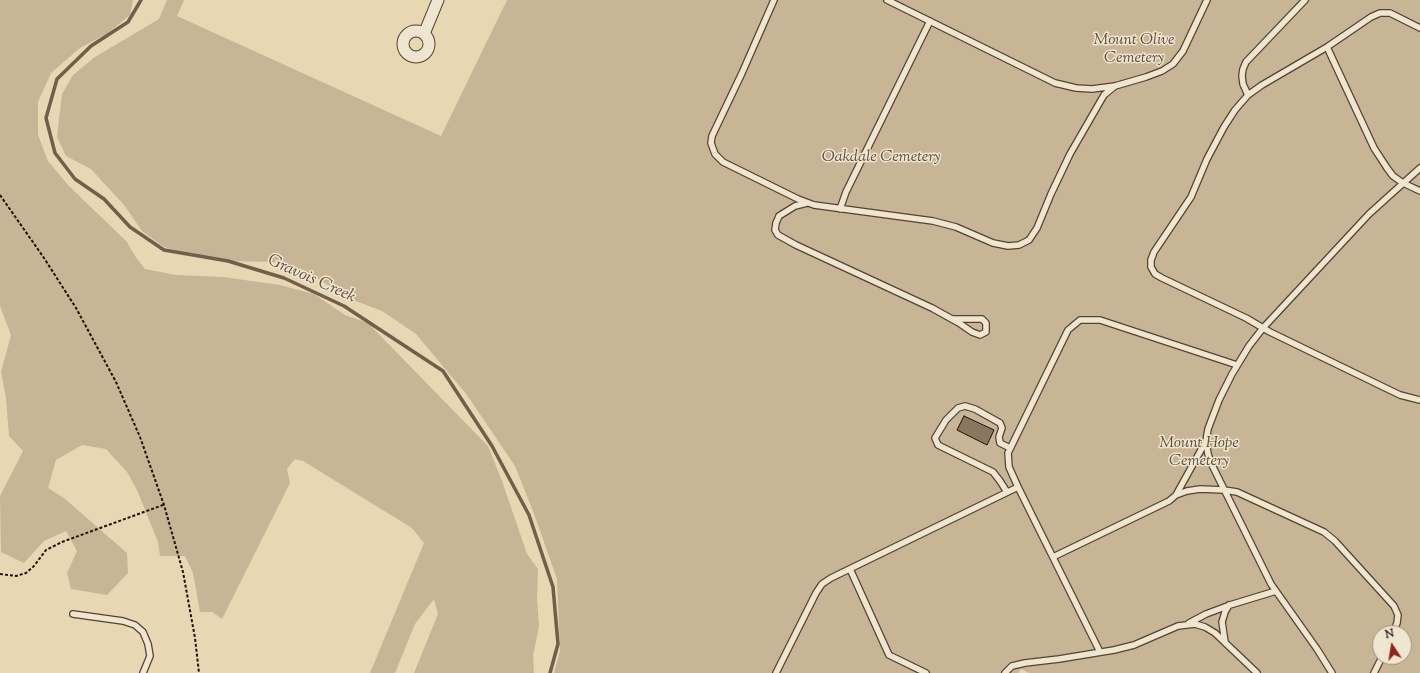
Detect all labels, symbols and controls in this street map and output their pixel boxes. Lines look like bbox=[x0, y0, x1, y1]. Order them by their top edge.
park label: Mount Olive Cemetery bbox=[1094, 31, 1174, 69]
park label: Oakdale Cemetery bbox=[822, 148, 940, 168]
water label: Gravois Creek bbox=[264, 251, 358, 309]
park label: Mount Hope Cemetery bbox=[1159, 434, 1239, 472]
north arrow bbox=[1372, 625, 1412, 665]
text: N bbox=[1384, 626, 1396, 643]

